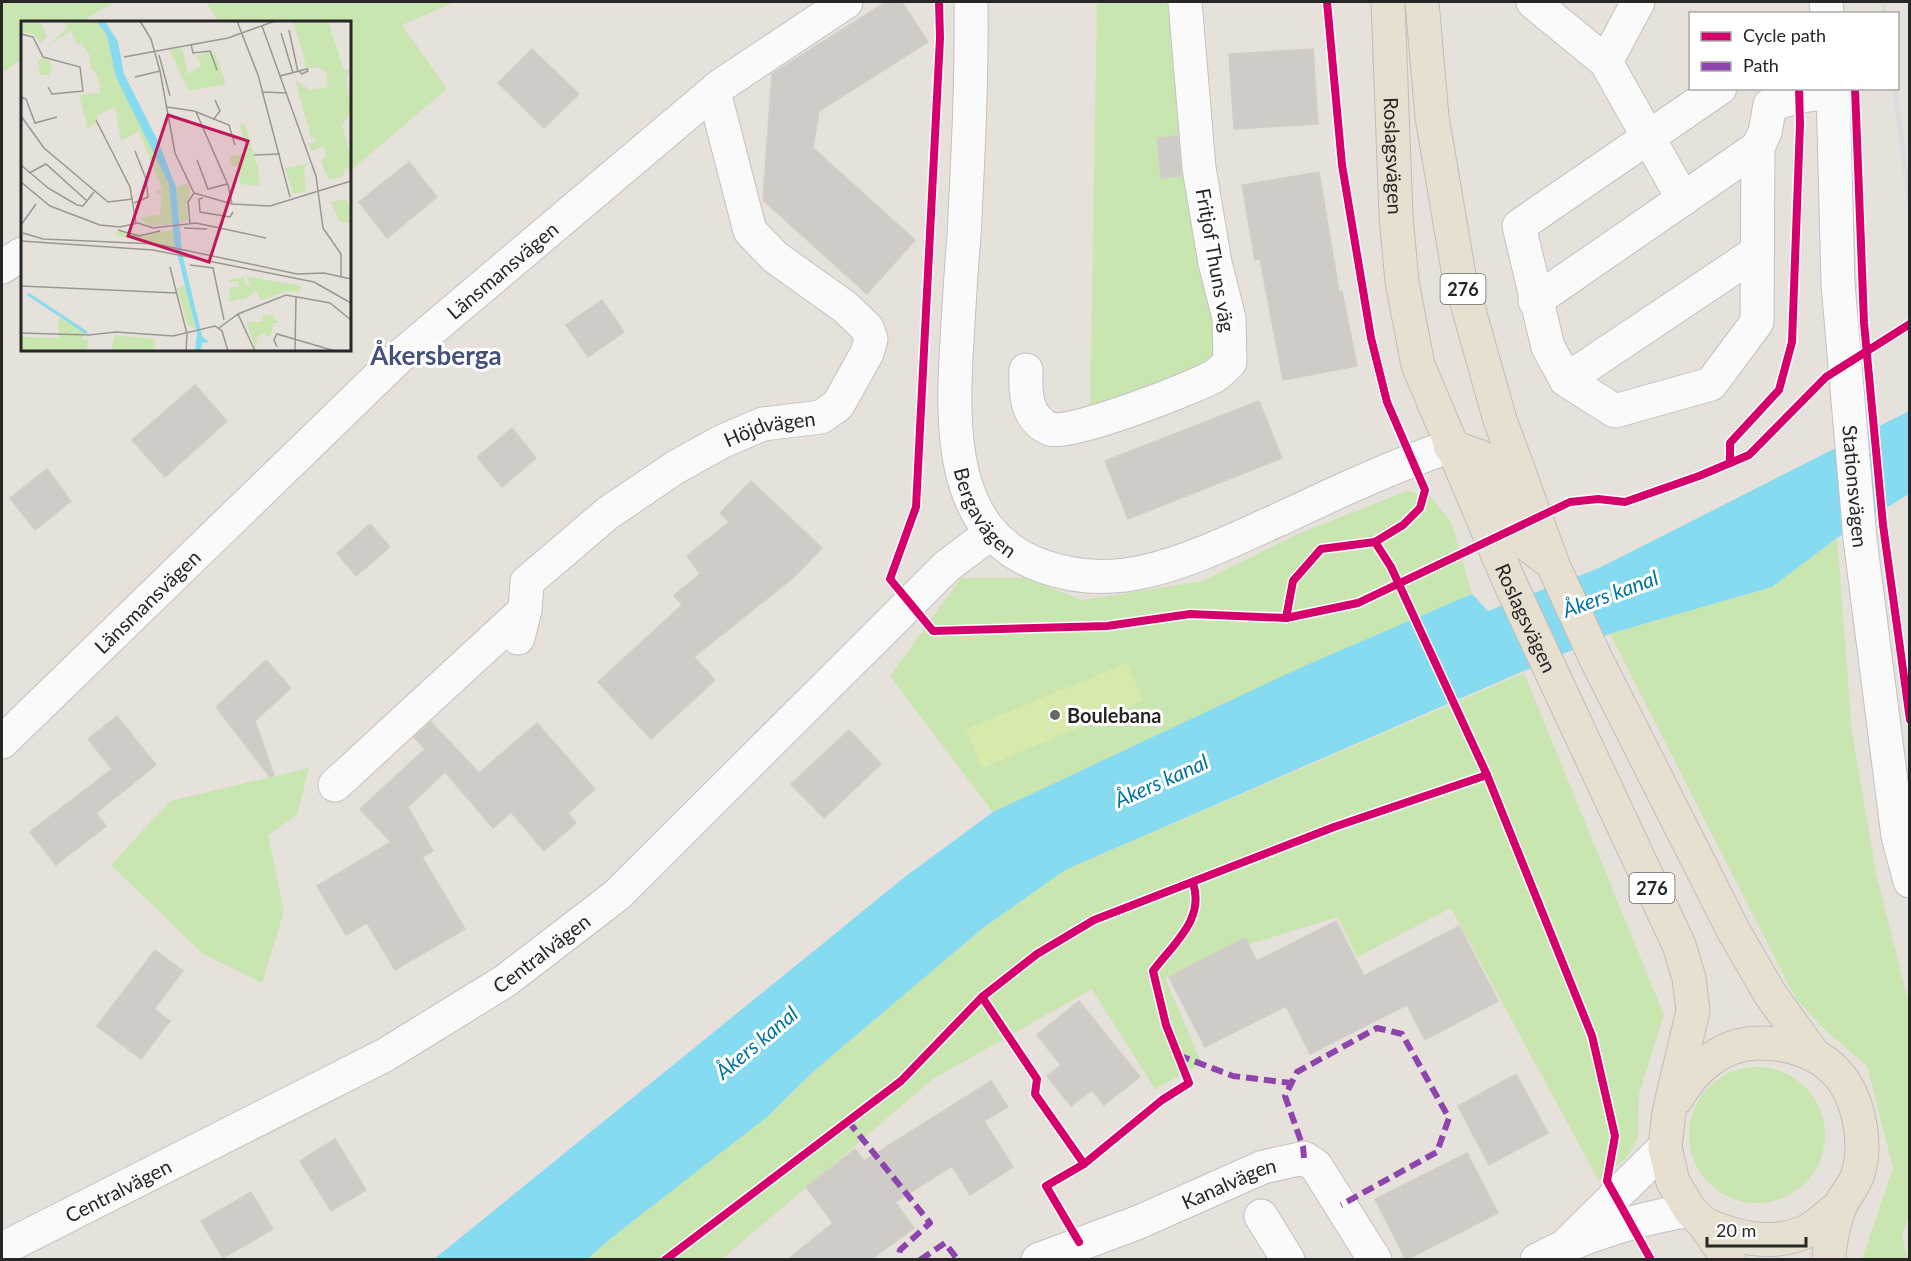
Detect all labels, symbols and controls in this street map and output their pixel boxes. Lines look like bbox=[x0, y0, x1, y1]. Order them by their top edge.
legend bbox=[1689, 12, 1899, 90]
inset map bbox=[21, 21, 351, 351]
text: Cycle path bbox=[1743, 24, 1826, 46]
text: Path bbox=[1743, 54, 1779, 76]
street label: Roslagsvägen bbox=[1380, 97, 1408, 215]
street label: Fritjof Thuns väg bbox=[1192, 186, 1240, 334]
street label: Länsmansvägen bbox=[442, 216, 563, 324]
road number: 276 bbox=[1440, 274, 1486, 304]
district label: Åkersberga bbox=[369, 339, 502, 371]
street label: Höjdvägen bbox=[720, 406, 817, 451]
street label: Stationsvägen bbox=[1838, 424, 1873, 549]
street label: Bergavägen bbox=[950, 465, 1021, 562]
street label: Länsmansvägen bbox=[89, 545, 205, 658]
street label: Roslagsvägen bbox=[1491, 560, 1562, 676]
water label: Åkers kanal bbox=[1558, 564, 1661, 622]
place label: Boulebana bbox=[1067, 703, 1161, 727]
marker: Boulebana bbox=[1048, 708, 1062, 722]
water label: Åkers kanal bbox=[1109, 748, 1212, 812]
road number: 276 bbox=[1630, 873, 1674, 903]
street label: Centralvägen bbox=[488, 908, 594, 998]
water label: Åkers kanal bbox=[709, 1000, 803, 1084]
street label: Kanalvägen bbox=[1178, 1152, 1278, 1214]
street label: Centralvägen bbox=[61, 1153, 175, 1227]
scale bar bbox=[1707, 1210, 1806, 1248]
text: 20 m bbox=[1716, 1219, 1756, 1241]

